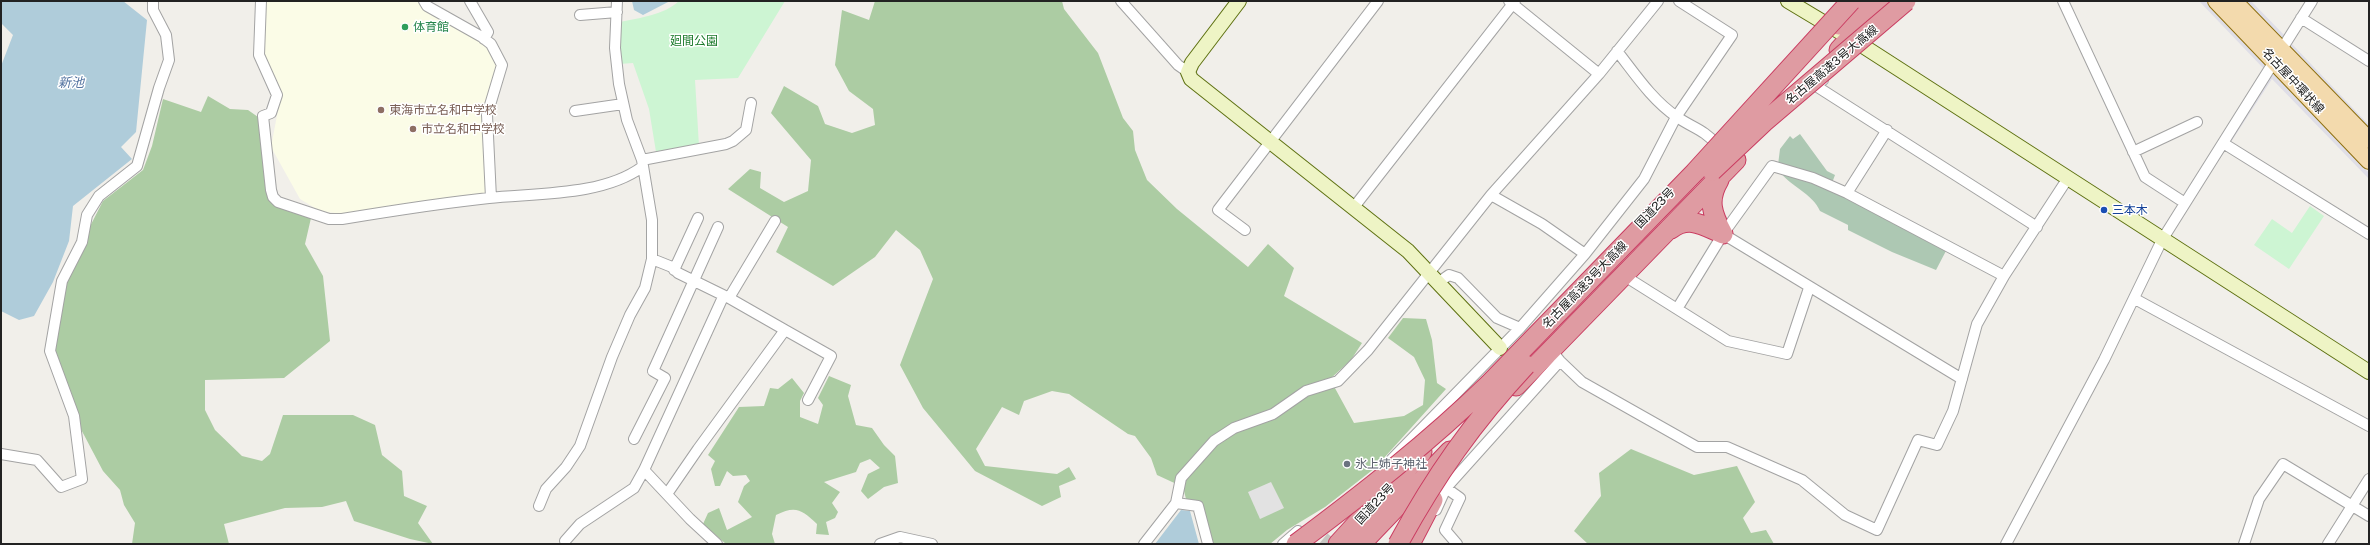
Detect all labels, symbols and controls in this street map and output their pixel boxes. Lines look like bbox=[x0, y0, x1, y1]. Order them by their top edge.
place label: 体育館 bbox=[413, 20, 449, 34]
marker: 体育館 bbox=[400, 22, 410, 32]
street label: 名古屋高速3号大高線 bbox=[1783, 22, 1881, 108]
park label: 廻間公園 bbox=[670, 34, 718, 48]
street label: 名古屋中環状線 bbox=[2259, 45, 2327, 117]
water label: 新池 bbox=[58, 75, 84, 91]
place label: 東海市立名和中学校 bbox=[389, 103, 497, 117]
marker: 東海市立名和中学校 bbox=[376, 105, 386, 115]
place label: 市立名和中学校 bbox=[421, 122, 505, 136]
marker: 市立名和中学校 bbox=[408, 124, 418, 134]
street label: 国道23号 bbox=[1632, 185, 1678, 231]
place label: 三本木 bbox=[2112, 203, 2148, 217]
marker: 三本木 bbox=[2099, 205, 2109, 215]
street label: 名古屋高速3号大高線 bbox=[1540, 238, 1630, 332]
place label: 氷上姉子神社 bbox=[1355, 457, 1427, 471]
marker: 氷上姉子神社 bbox=[1342, 459, 1352, 469]
street label: 国道23号 bbox=[1352, 481, 1398, 527]

